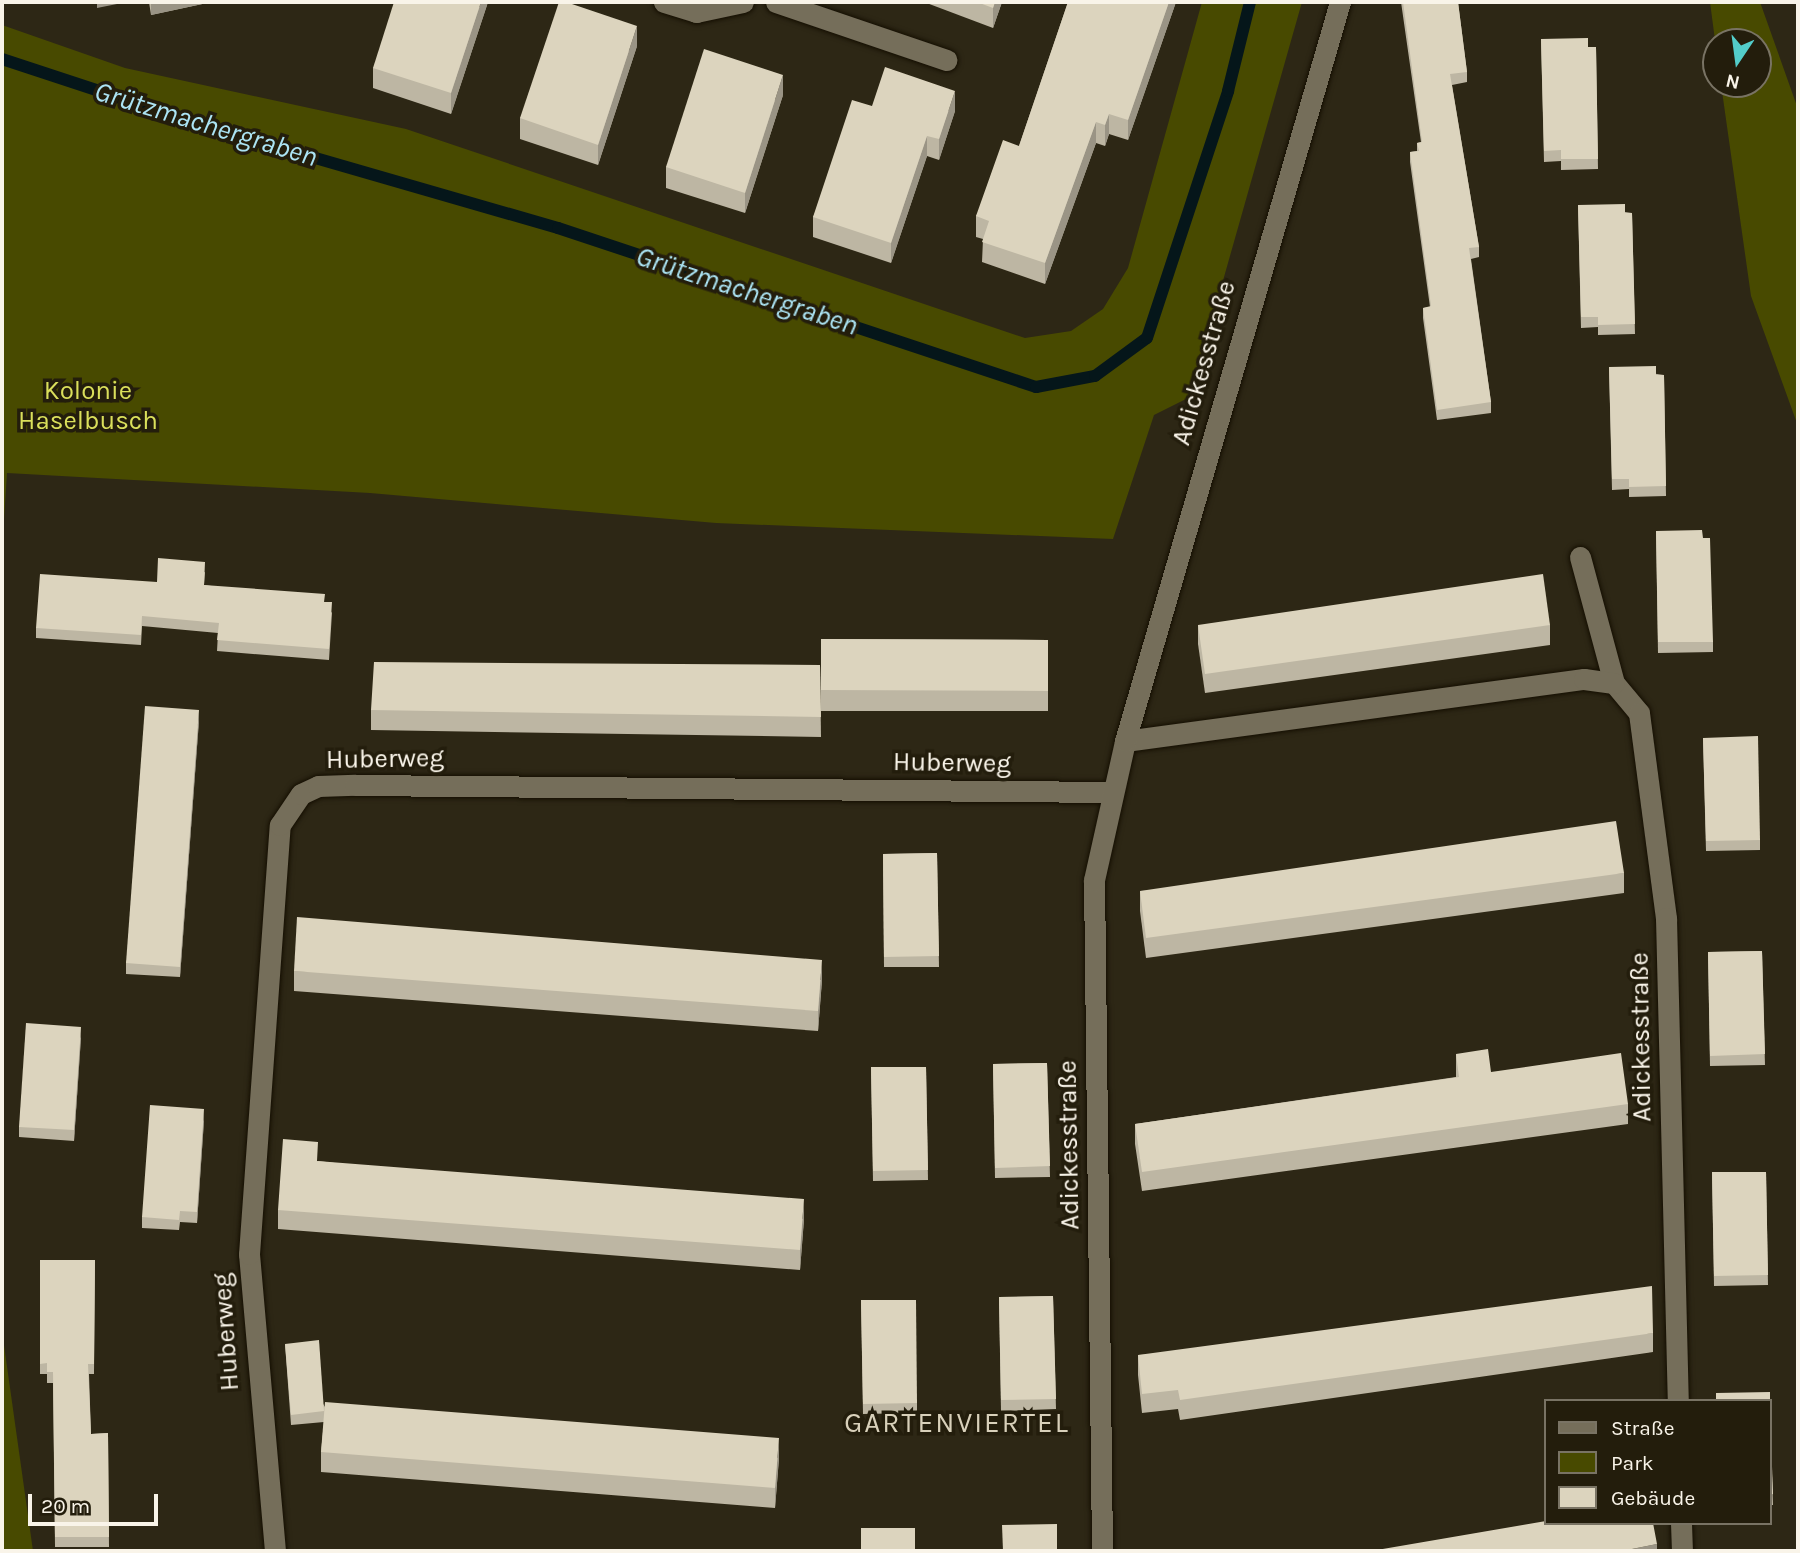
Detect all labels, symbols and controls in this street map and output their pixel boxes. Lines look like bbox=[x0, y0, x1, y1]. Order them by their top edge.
north arrow bbox=[1702, 28, 1772, 98]
text: N bbox=[1724, 69, 1742, 94]
water label: Grützmachergraben bbox=[91, 74, 321, 174]
water label: Grützmachergraben bbox=[632, 239, 862, 343]
street label: Adickesstraße bbox=[1166, 277, 1242, 449]
park label: Kolonie Haselbusch bbox=[18, 375, 158, 436]
street label: Huberweg bbox=[326, 742, 444, 776]
street label: Huberweg bbox=[893, 746, 1011, 780]
street label: Adickesstraße bbox=[1624, 952, 1658, 1122]
street label: Adickesstraße bbox=[1052, 1060, 1086, 1230]
street label: Huberweg bbox=[206, 1272, 246, 1392]
legend bbox=[1545, 1399, 1772, 1525]
district label: GARTENVIERTEL bbox=[846, 1406, 1068, 1440]
text: Straße bbox=[1611, 1416, 1674, 1440]
text: Park bbox=[1611, 1451, 1654, 1475]
scale bar bbox=[32, 1480, 161, 1524]
text: Gebäude bbox=[1611, 1486, 1695, 1510]
text: 20 m bbox=[41, 1494, 90, 1518]

